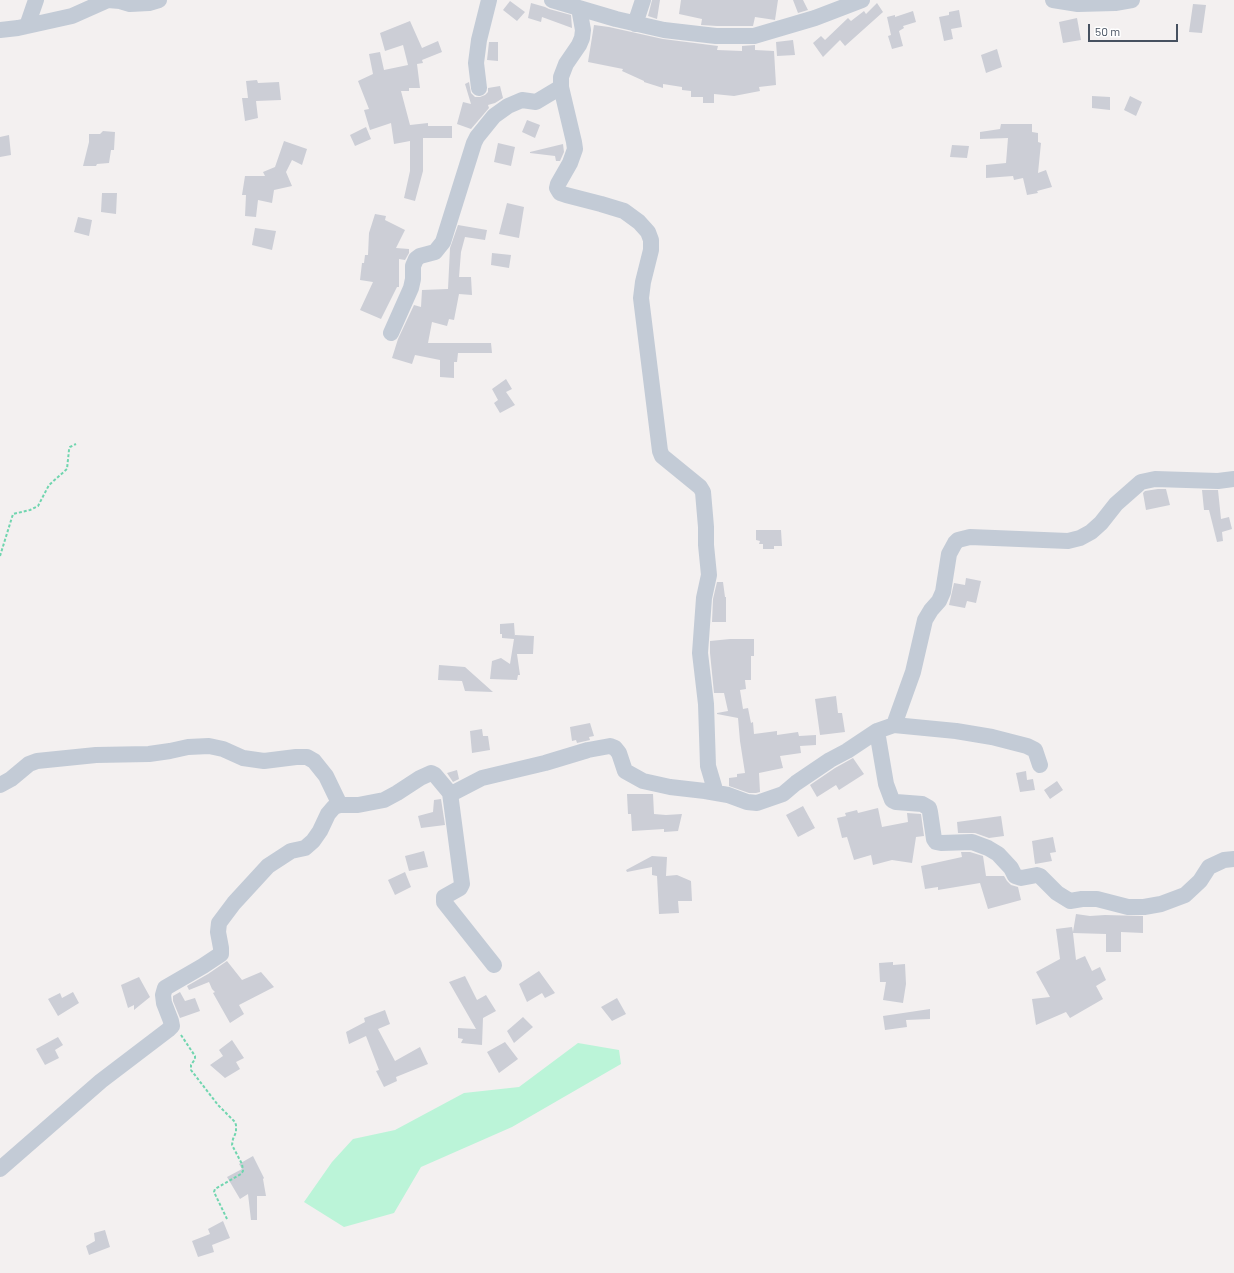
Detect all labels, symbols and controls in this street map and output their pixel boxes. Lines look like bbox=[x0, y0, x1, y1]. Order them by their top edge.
scale bar bbox=[1090, 16, 1180, 42]
text: 50 m bbox=[1095, 24, 1120, 38]

